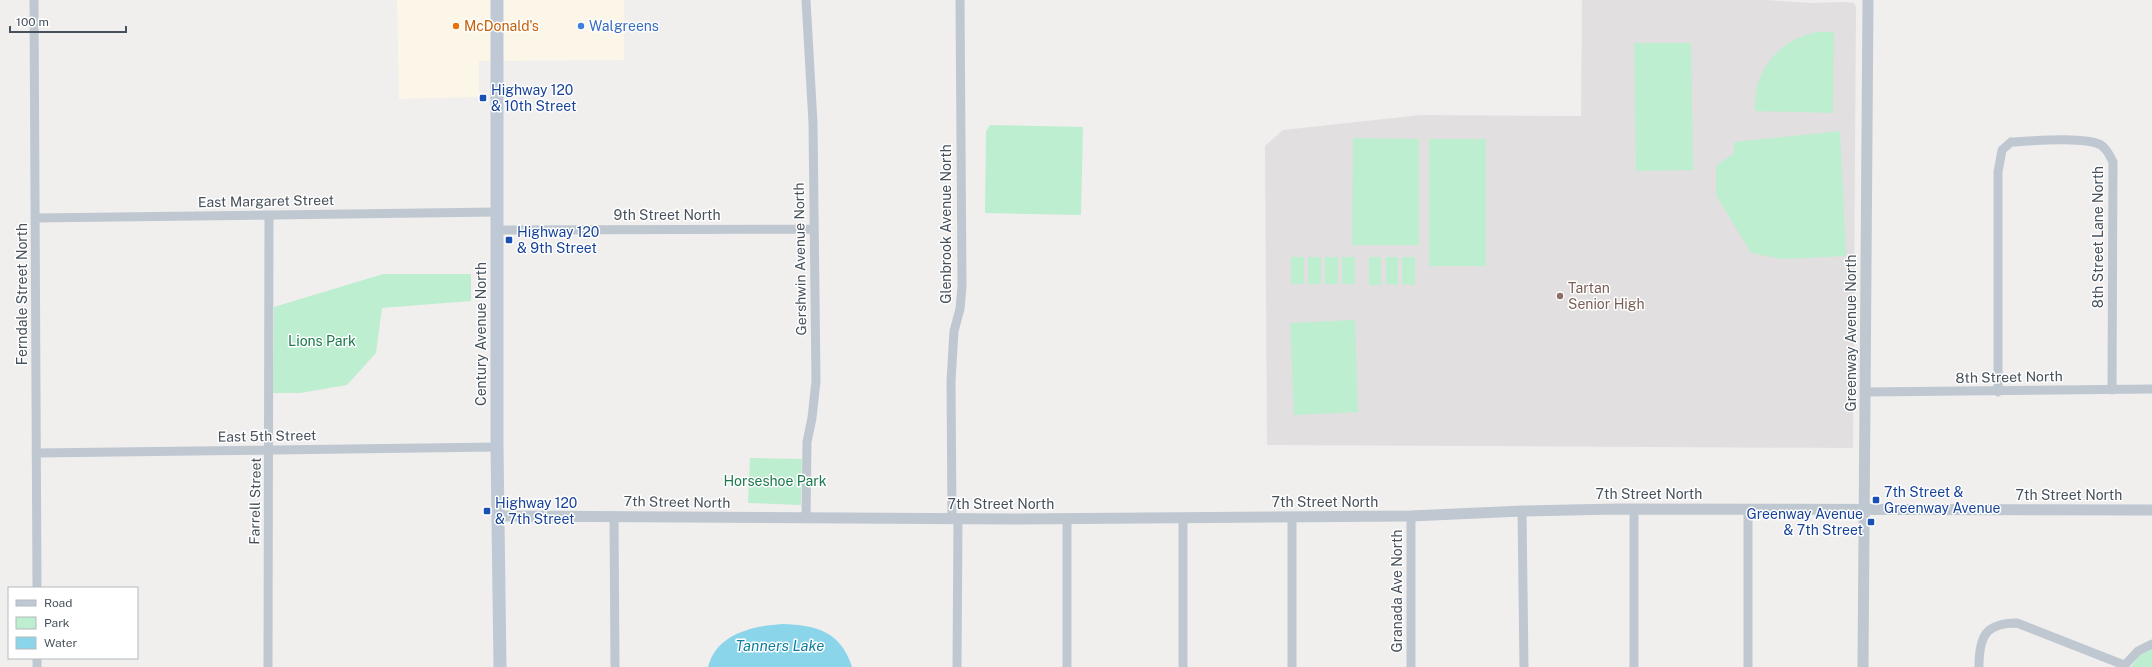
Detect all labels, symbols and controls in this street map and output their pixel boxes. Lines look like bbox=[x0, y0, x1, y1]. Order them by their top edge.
scale bar bbox=[10, 8, 126, 34]
text: 100 m bbox=[16, 15, 49, 29]
place label: McDonald's bbox=[464, 18, 539, 34]
place label: Walgreens bbox=[589, 18, 659, 34]
marker: McDonald's bbox=[451, 21, 461, 31]
marker: Walgreens bbox=[576, 21, 586, 31]
place label: Highway 120 & 10th Street bbox=[491, 82, 576, 114]
marker: Highway 120 & 10th Street bbox=[478, 93, 488, 103]
street label: Glenbrook Avenue North bbox=[938, 144, 954, 304]
street label: 8th Street Lane North bbox=[2090, 166, 2106, 308]
street label: Gershwin Avenue North bbox=[791, 182, 809, 336]
street label: East Margaret Street bbox=[198, 192, 334, 210]
street label: 9th Street North bbox=[613, 207, 721, 223]
street label: Ferndale Street North bbox=[14, 223, 30, 365]
place label: Highway 120 & 9th Street bbox=[517, 224, 599, 256]
marker: Highway 120 & 9th Street bbox=[504, 235, 514, 245]
street label: Greenway Avenue North bbox=[1843, 255, 1859, 412]
street label: Century Avenue North bbox=[473, 262, 489, 406]
place label: Tartan Senior High bbox=[1568, 280, 1645, 312]
marker: Tartan Senior High bbox=[1555, 291, 1565, 301]
park label: Lions Park bbox=[288, 333, 356, 349]
street label: 8th Street North bbox=[1955, 368, 2063, 386]
street label: East 5th Street bbox=[217, 427, 317, 445]
street label: Farrell Street bbox=[246, 457, 264, 545]
park label: Horseshoe Park bbox=[723, 473, 827, 489]
place label: 7th Street & Greenway Avenue bbox=[1884, 484, 2001, 516]
street label: 7th Street North bbox=[1596, 486, 1702, 502]
street label: 7th Street North bbox=[2016, 487, 2122, 503]
street label: 7th Street North bbox=[623, 493, 731, 511]
street label: 7th Street North bbox=[1272, 494, 1378, 510]
place label: Highway 120 & 7th Street bbox=[495, 495, 577, 527]
marker: 7th Street & Greenway Avenue bbox=[1871, 495, 1881, 505]
street label: 7th Street North bbox=[948, 496, 1054, 512]
marker: Highway 120 & 7th Street bbox=[482, 506, 492, 516]
place label: Greenway Avenue & 7th Street bbox=[1746, 506, 1863, 538]
marker: Greenway Avenue & 7th Street bbox=[1866, 517, 1876, 527]
street label: Granada Ave North bbox=[1389, 530, 1405, 652]
legend bbox=[8, 587, 138, 659]
text: Road bbox=[44, 596, 72, 610]
text: Park bbox=[44, 616, 70, 630]
text: Water bbox=[44, 636, 78, 650]
water label: Tanners Lake bbox=[735, 637, 825, 654]

